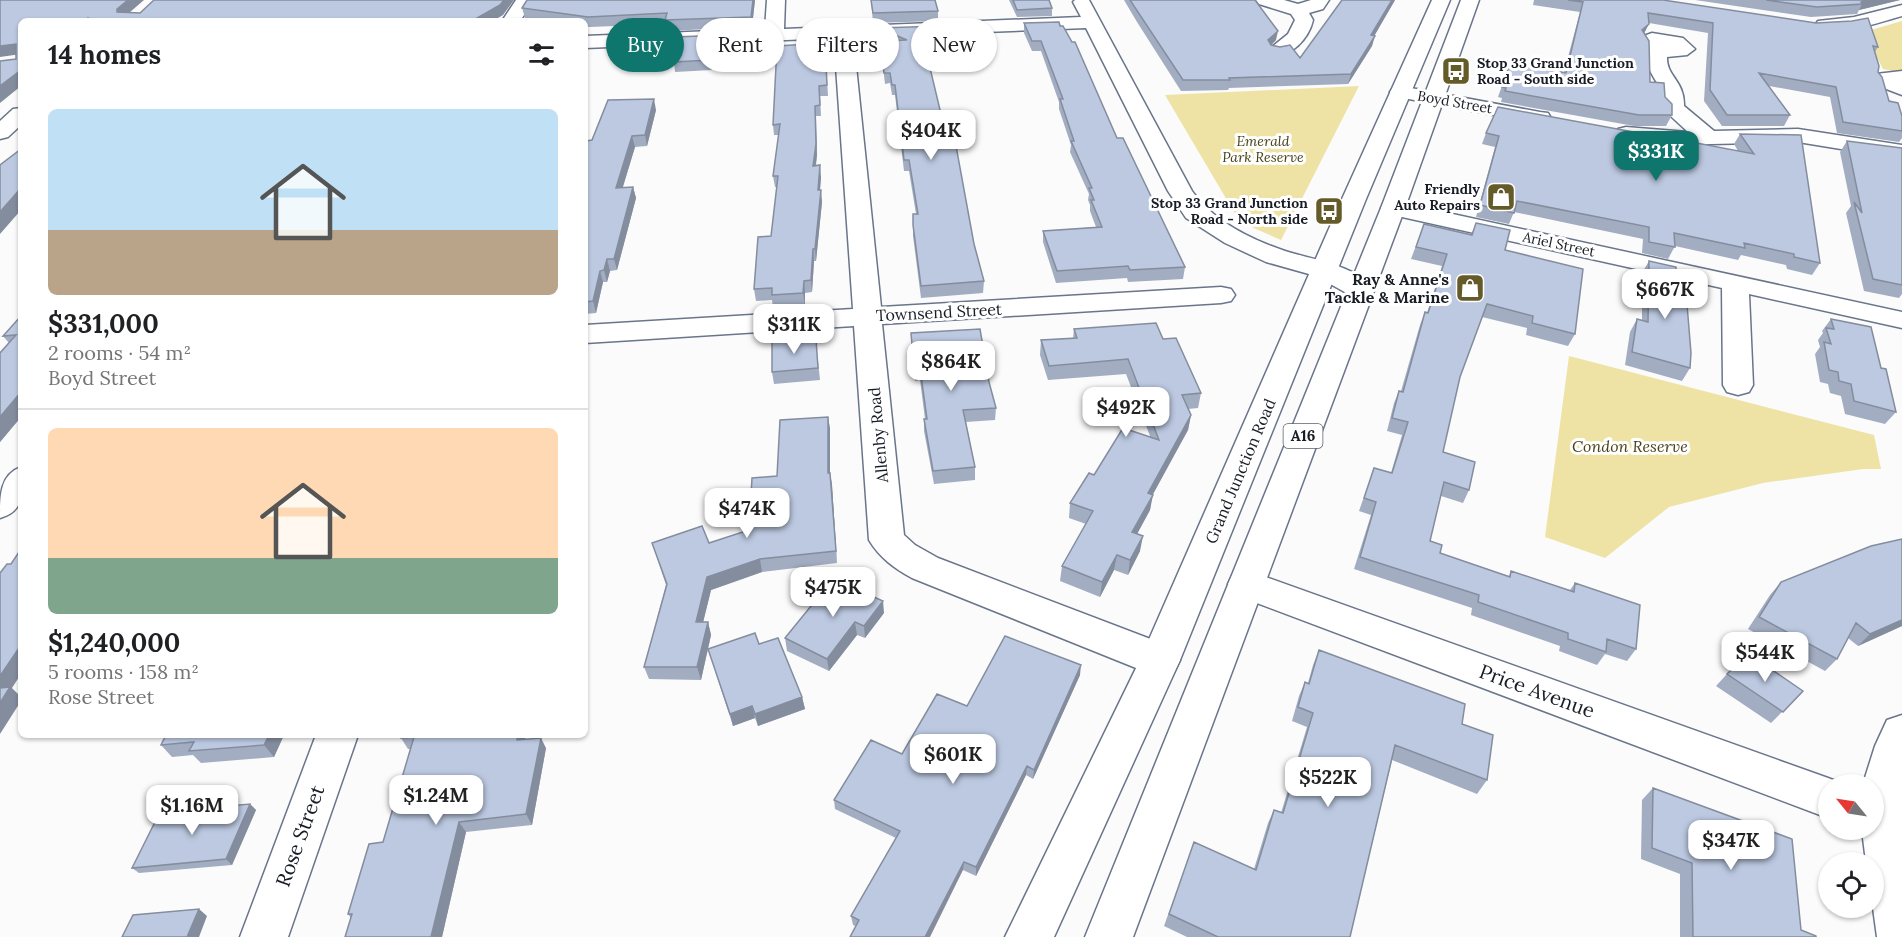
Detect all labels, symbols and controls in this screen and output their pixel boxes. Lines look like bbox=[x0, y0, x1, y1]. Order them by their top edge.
chip: Buy bbox=[606, 18, 684, 72]
chip: Rent bbox=[696, 18, 784, 72]
chip: Filters bbox=[796, 18, 899, 72]
chip: New bbox=[911, 18, 997, 72]
text: 14 homes bbox=[48, 38, 161, 71]
icon: filters bbox=[525, 38, 558, 71]
place label: Stop 33 Grand Junction Road - South side bbox=[1477, 54, 1634, 88]
bus stop icon: Stop 33 Grand Junction Road - South side bbox=[1440, 55, 1472, 87]
street label: Boyd Street bbox=[1416, 87, 1494, 118]
pin: $404K bbox=[889, 110, 973, 161]
text: $404K bbox=[901, 117, 961, 142]
pin: $331K bbox=[1614, 131, 1698, 182]
park label: Emerald Park Reserve bbox=[1222, 132, 1304, 166]
text: $331K bbox=[1628, 138, 1684, 163]
icon: home bbox=[249, 148, 357, 256]
place label: Friendly Auto Repairs bbox=[1394, 180, 1480, 214]
shop icon: Friendly Auto Repairs bbox=[1485, 181, 1517, 213]
place label: Stop 33 Grand Junction Road - North side bbox=[1151, 194, 1308, 228]
bus stop icon: Stop 33 Grand Junction Road - North side bbox=[1313, 195, 1345, 227]
street label: Ariel Street bbox=[1520, 227, 1597, 261]
place label: Ray & Anne's Tackle & Marine bbox=[1325, 269, 1449, 307]
pin: $667K bbox=[1623, 269, 1707, 320]
shop icon: Ray & Anne's Tackle & Marine bbox=[1454, 272, 1486, 304]
text: $667K bbox=[1636, 276, 1694, 301]
street label: Townsend Street bbox=[876, 299, 1003, 325]
pin: $311K bbox=[752, 304, 836, 355]
text: $331,000 bbox=[48, 307, 159, 340]
text: $311K bbox=[767, 311, 821, 336]
text: 2 rooms · 54 m² bbox=[48, 340, 191, 365]
pin: $864K bbox=[909, 341, 993, 392]
text: $864K bbox=[921, 348, 981, 373]
text: Boyd Street bbox=[48, 365, 156, 390]
street label: Allenby Road bbox=[864, 386, 892, 485]
pin: $492K bbox=[1084, 387, 1168, 438]
text: $492K bbox=[1096, 394, 1156, 419]
street label: Grand Junction Road bbox=[1200, 395, 1280, 546]
road number: A16 bbox=[1284, 424, 1322, 448]
park label: Condon Reserve bbox=[1572, 436, 1688, 456]
icon: home bbox=[249, 467, 357, 575]
pin: $474K bbox=[705, 488, 789, 539]
text: $474K bbox=[719, 495, 775, 520]
pin: $475K bbox=[791, 567, 875, 618]
text: $475K bbox=[804, 574, 862, 599]
text: $1,240,000 bbox=[48, 626, 180, 659]
pin: $544K bbox=[1723, 632, 1807, 683]
text: $544K bbox=[1735, 639, 1795, 664]
street label: Price Avenue bbox=[1476, 658, 1598, 723]
text: 5 rooms · 158 m² bbox=[48, 659, 199, 684]
text: Rose Street bbox=[48, 684, 154, 709]
pin: $601K bbox=[911, 734, 995, 785]
text: $601K bbox=[924, 741, 982, 766]
pin: $522K bbox=[1286, 757, 1370, 808]
text: $522K bbox=[1299, 764, 1357, 789]
north arrow bbox=[1818, 774, 1884, 840]
map controls bbox=[1818, 774, 1884, 918]
pin: $1.24M bbox=[387, 775, 485, 826]
street label: Rose Street bbox=[270, 781, 330, 890]
text: $1.24M bbox=[403, 782, 469, 807]
pin: $1.16M bbox=[143, 785, 241, 836]
text: $1.16M bbox=[160, 792, 224, 817]
pin: $347K bbox=[1689, 820, 1773, 871]
text: $347K bbox=[1702, 827, 1760, 852]
button: locate bbox=[1818, 852, 1884, 918]

